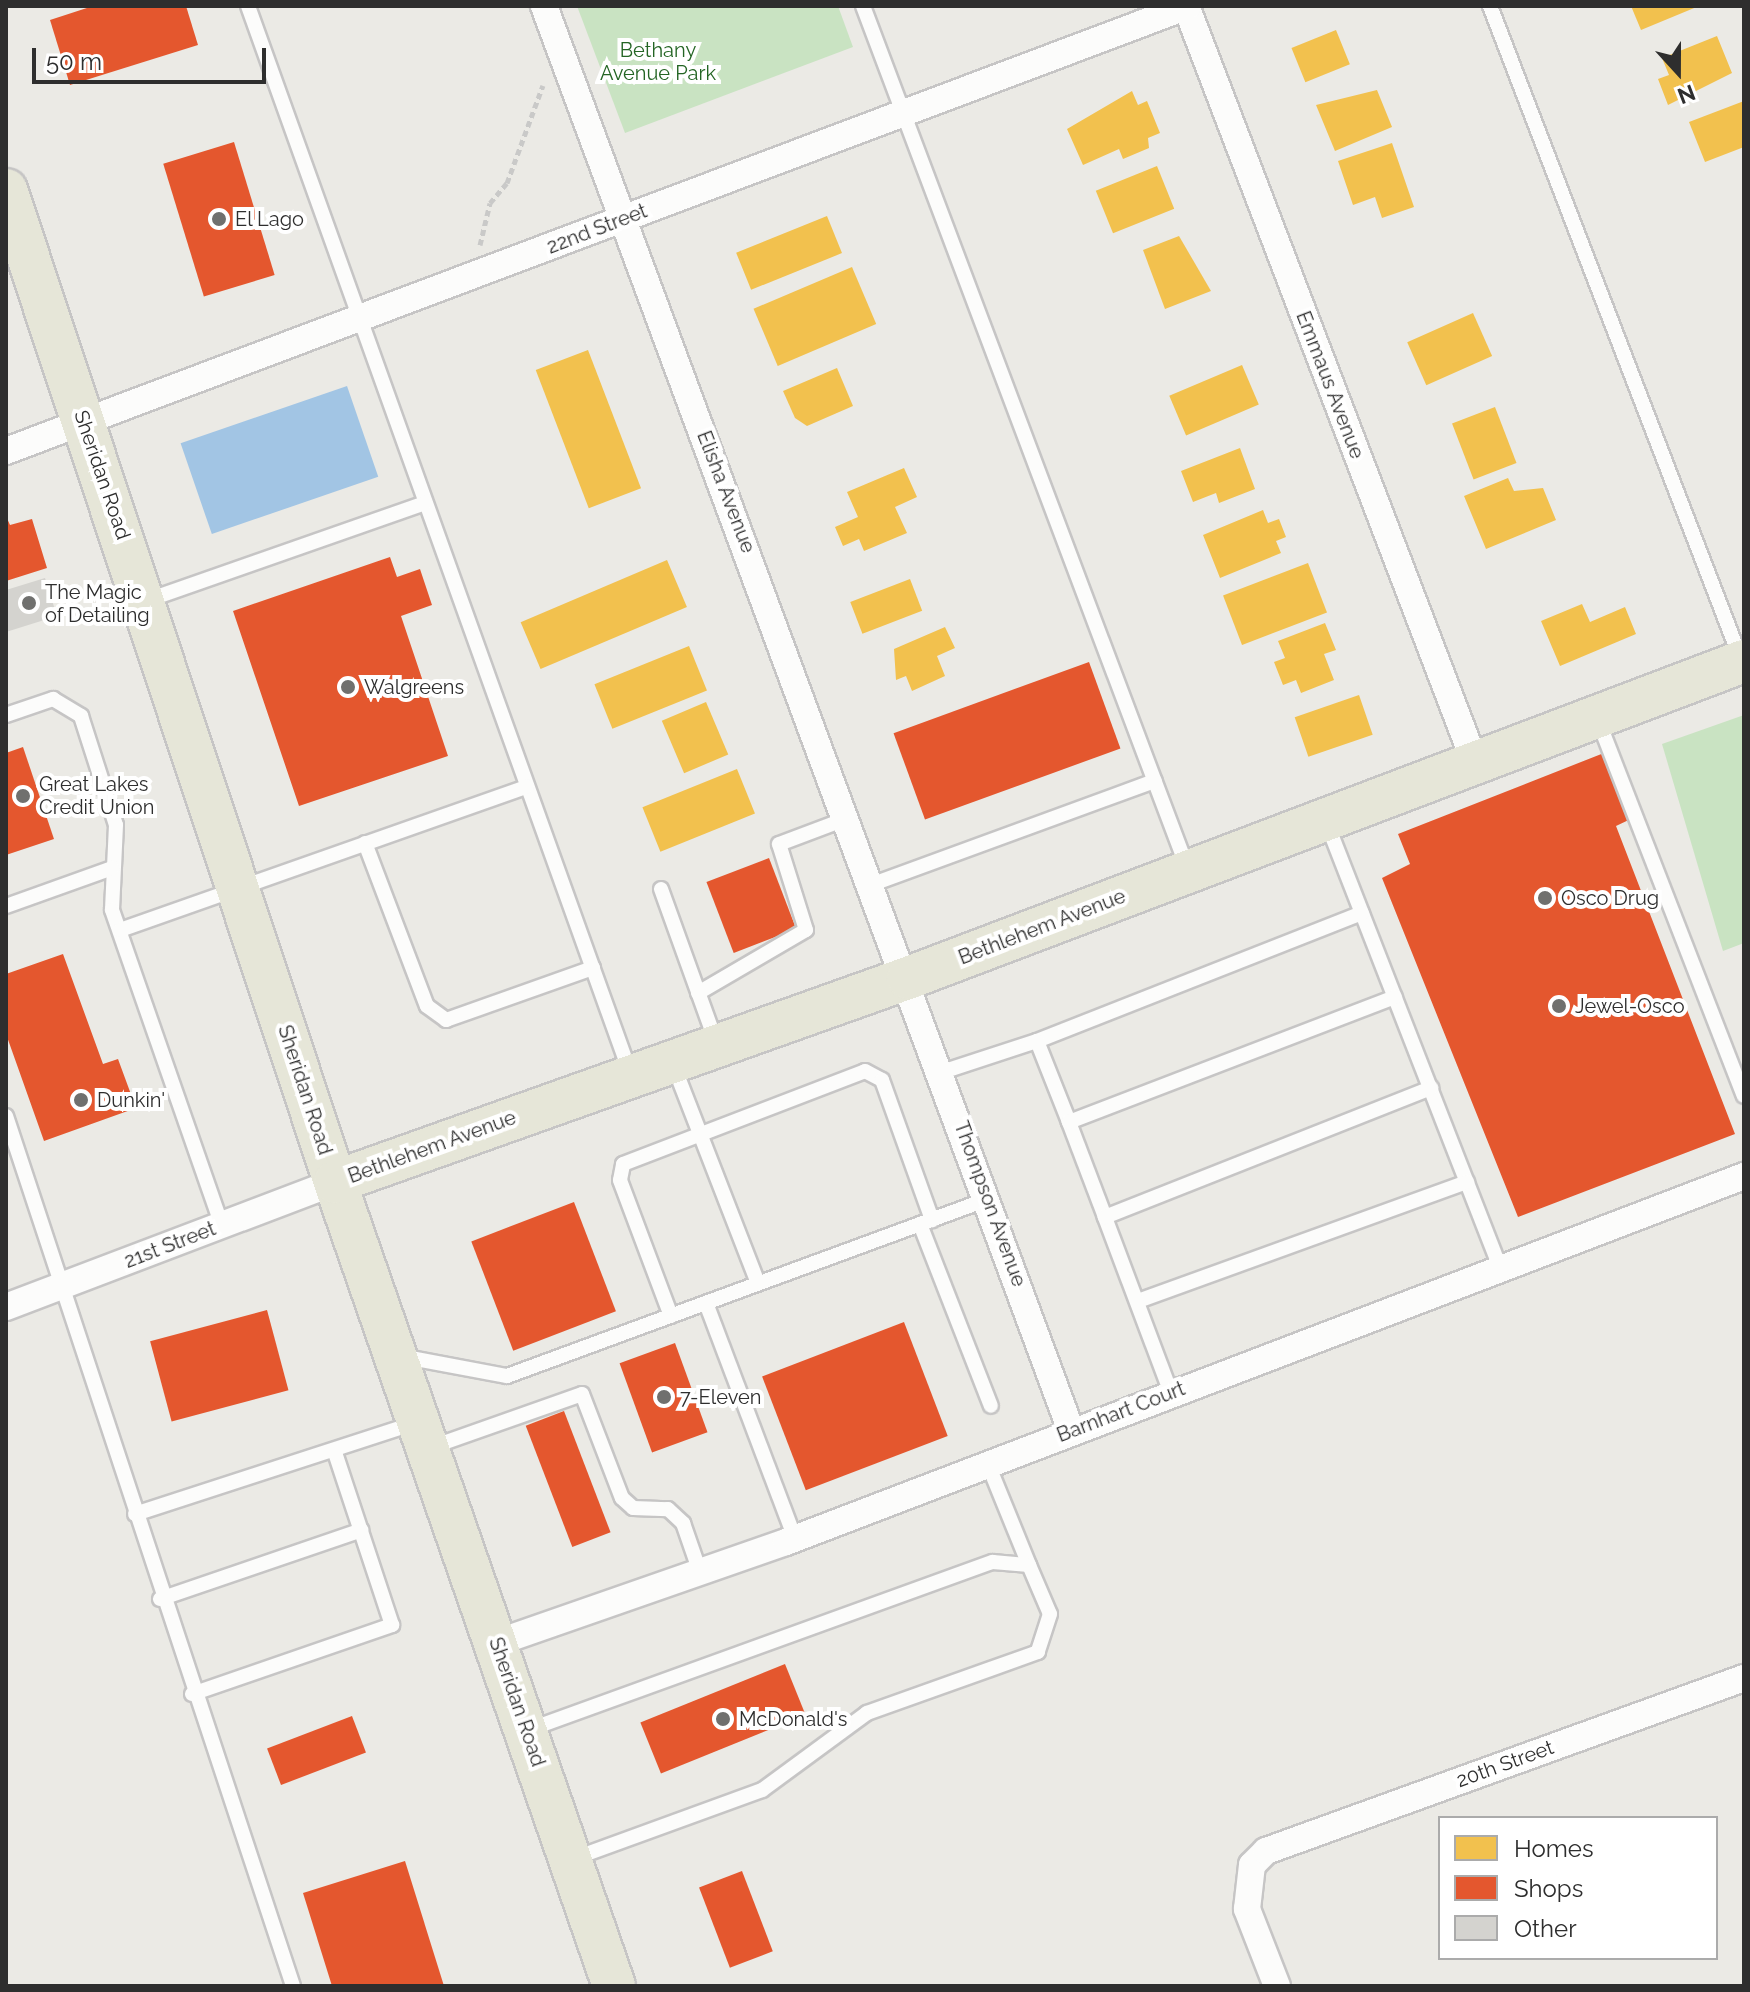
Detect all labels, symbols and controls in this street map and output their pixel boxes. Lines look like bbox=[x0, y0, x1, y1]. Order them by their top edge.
scale bar bbox=[36, 32, 270, 82]
north arrow bbox=[1638, 32, 1718, 112]
park label: Bethany Avenue Park bbox=[600, 38, 716, 85]
text: 50 m bbox=[46, 47, 102, 76]
text: N bbox=[1674, 79, 1699, 110]
street label: 22nd Street bbox=[543, 199, 651, 259]
place label: El Lago bbox=[235, 207, 305, 231]
marker: El Lago bbox=[210, 210, 228, 228]
street label: Emmaus Avenue bbox=[1291, 308, 1369, 462]
street label: Sheridan Road bbox=[69, 407, 135, 543]
street label: Elisha Avenue bbox=[692, 427, 760, 557]
place label: The Magic of Detailing bbox=[45, 580, 150, 627]
marker: The Magic of Detailing bbox=[20, 594, 38, 612]
place label: Walgreens bbox=[364, 675, 464, 699]
marker: Walgreens bbox=[339, 678, 357, 696]
place label: Great Lakes Credit Union bbox=[39, 772, 154, 819]
marker: Great Lakes Credit Union bbox=[14, 787, 32, 805]
street label: Bethlehem Avenue bbox=[955, 884, 1129, 970]
place label: Osco Drug bbox=[1561, 886, 1659, 910]
marker: Osco Drug bbox=[1536, 889, 1554, 907]
place label: Jewel-Osco bbox=[1575, 994, 1685, 1018]
marker: Jewel-Osco bbox=[1550, 997, 1568, 1015]
street label: Sheridan Road bbox=[273, 1022, 337, 1158]
place label: Dunkin' bbox=[97, 1088, 165, 1112]
marker: Dunkin' bbox=[72, 1091, 90, 1109]
street label: Bethlehem Avenue bbox=[344, 1105, 520, 1189]
street label: Thompson Avenue bbox=[949, 1118, 1031, 1290]
street label: 21st Street bbox=[121, 1217, 219, 1273]
street label: Barnhart Court bbox=[1053, 1377, 1189, 1447]
place label: 7-Eleven bbox=[680, 1385, 761, 1409]
marker: 7-Eleven bbox=[655, 1388, 673, 1406]
street label: Sheridan Road bbox=[484, 1634, 550, 1770]
place label: McDonald's bbox=[739, 1707, 847, 1731]
marker: McDonald's bbox=[714, 1710, 732, 1728]
street label: 20th Street bbox=[1453, 1735, 1557, 1793]
legend bbox=[1438, 1816, 1718, 1960]
text: Homes bbox=[1514, 1834, 1594, 1863]
text: Shops bbox=[1514, 1874, 1583, 1903]
text: Other bbox=[1514, 1914, 1577, 1943]

